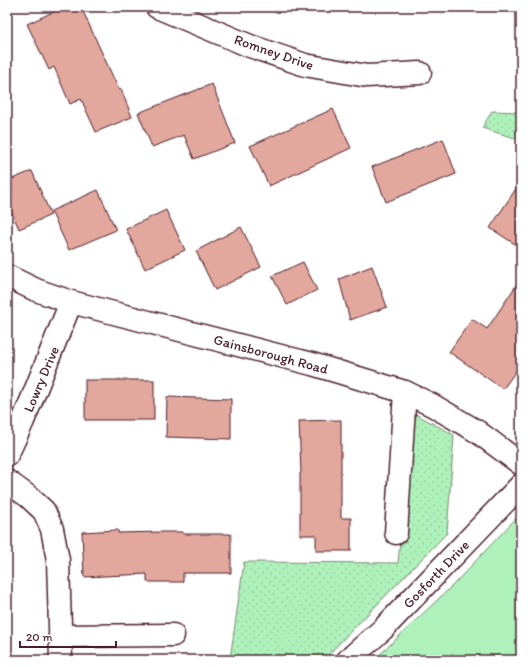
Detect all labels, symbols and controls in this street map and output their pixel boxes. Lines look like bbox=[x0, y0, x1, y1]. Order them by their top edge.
street label: Romney Drive bbox=[232, 31, 316, 74]
street label: Gainsborough Road bbox=[212, 331, 330, 378]
street label: Lowry Drive bbox=[20, 343, 63, 415]
street label: Gosforth Drive bbox=[400, 537, 473, 612]
scale bar bbox=[20, 623, 116, 649]
text: 20 m bbox=[26, 630, 53, 644]

